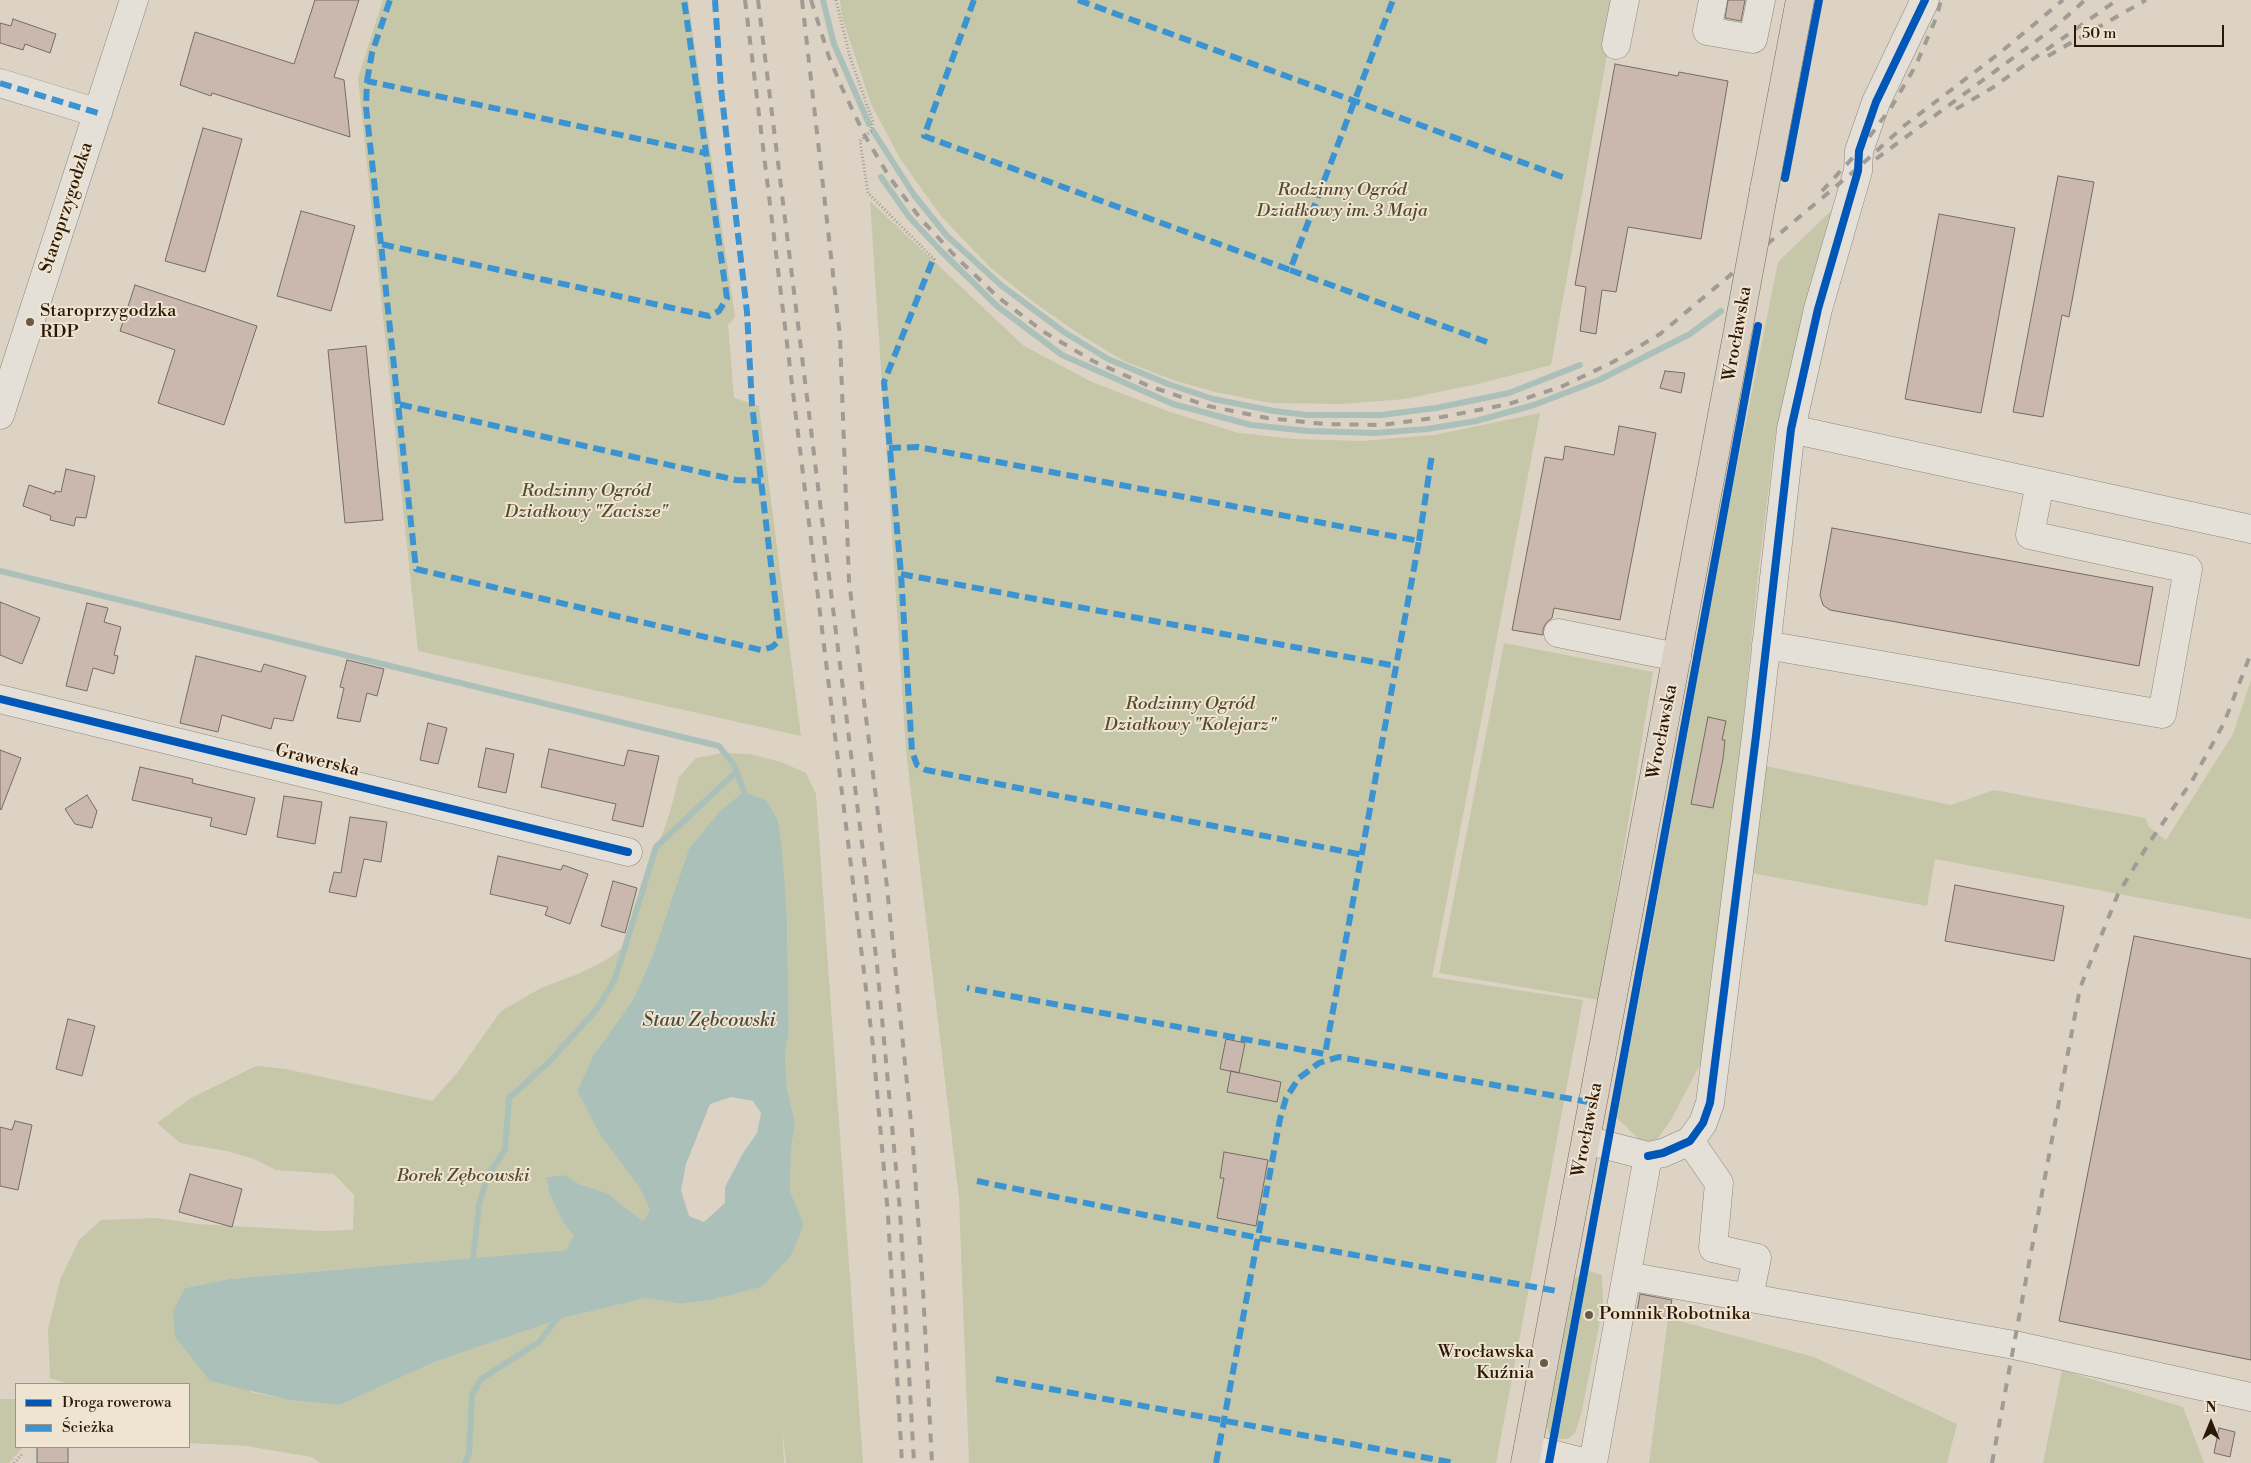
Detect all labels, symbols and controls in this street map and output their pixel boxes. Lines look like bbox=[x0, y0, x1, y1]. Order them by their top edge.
scale bar bbox=[2076, 15, 2226, 47]
text: 50 m bbox=[2082, 24, 2116, 43]
street label: Staroprzygodzka bbox=[36, 140, 98, 276]
park label: Rodzinny Ogród Działkowy im. 3 Maja bbox=[1256, 180, 1428, 222]
street label: Wrocławska bbox=[1719, 285, 1757, 383]
place label: Staroprzygodzka RDP bbox=[40, 301, 176, 344]
marker: Staroprzygodzka RDP bbox=[24, 316, 36, 328]
park label: Rodzinny Ogród Działkowy "Zacisze" bbox=[505, 481, 667, 524]
street label: Wrocławska bbox=[1643, 683, 1683, 781]
park label: Rodzinny Ogród Działkowy "Kolejarz" bbox=[1104, 694, 1276, 736]
street label: Grawerska bbox=[273, 740, 361, 782]
water label: Staw Zębcowski bbox=[642, 1010, 776, 1032]
street label: Wrocławska bbox=[1568, 1081, 1608, 1179]
park label: Borek Zębcowski bbox=[396, 1166, 530, 1188]
place label: Pomnik Robotnika bbox=[1599, 1304, 1751, 1326]
marker: Pomnik Robotnika bbox=[1583, 1309, 1595, 1321]
place label: Wrocławska Kuźnia bbox=[1438, 1342, 1534, 1385]
marker: Wrocławska Kuźnia bbox=[1538, 1357, 1550, 1369]
legend bbox=[15, 1383, 190, 1448]
text: Droga rowerowa bbox=[62, 1393, 172, 1412]
north arrow bbox=[2186, 1398, 2236, 1448]
text: N bbox=[2205, 1399, 2217, 1417]
text: Ścieżka bbox=[62, 1418, 114, 1437]

